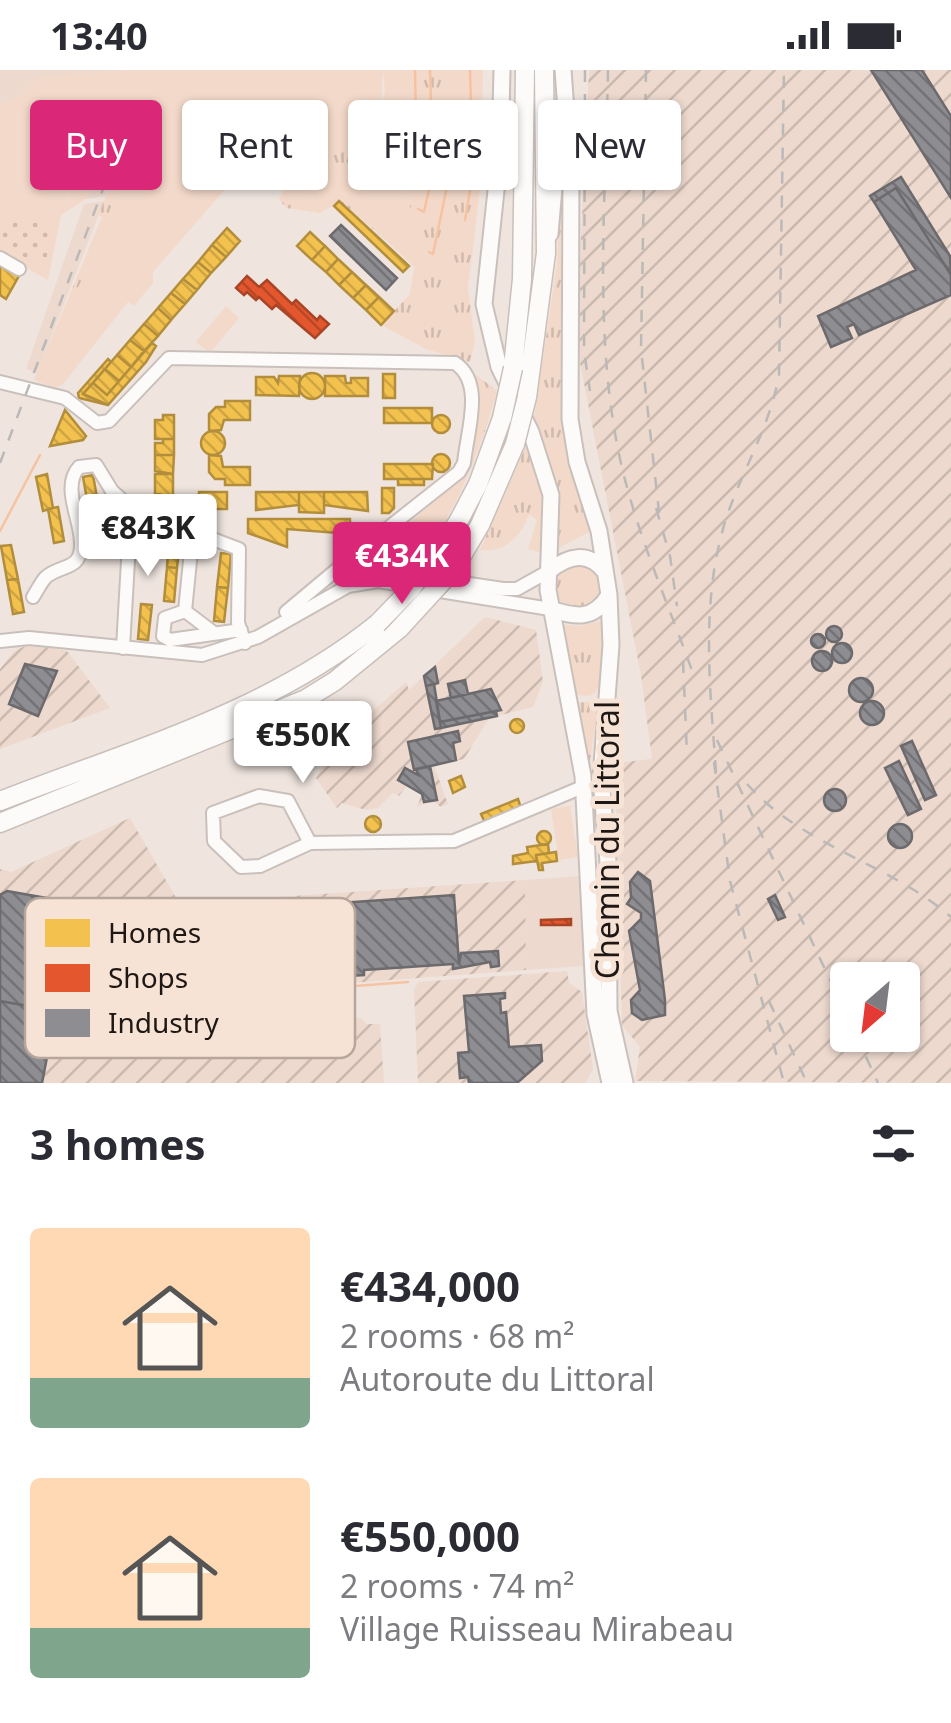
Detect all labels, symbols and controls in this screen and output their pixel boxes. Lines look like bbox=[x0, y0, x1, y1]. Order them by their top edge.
text: 13:40 bbox=[50, 9, 148, 61]
chip: Buy bbox=[30, 100, 162, 190]
chip: Rent bbox=[182, 100, 328, 190]
chip: Filters bbox=[348, 100, 518, 190]
chip: New bbox=[538, 100, 681, 190]
pin: €843K bbox=[78, 494, 218, 579]
text: €843K bbox=[101, 505, 195, 548]
pin: €434K bbox=[332, 522, 472, 607]
text: €434K bbox=[355, 533, 449, 576]
pin: €550K bbox=[233, 701, 373, 786]
street label: Chemin du Littoral bbox=[585, 701, 628, 979]
text: €550K bbox=[256, 712, 350, 755]
legend bbox=[25, 898, 355, 1058]
text: Homes bbox=[108, 913, 201, 951]
text: Shops bbox=[108, 958, 188, 996]
north arrow bbox=[830, 962, 920, 1052]
map controls bbox=[830, 962, 920, 1052]
text: Industry bbox=[108, 1003, 219, 1041]
text: 3 homes bbox=[30, 1115, 206, 1172]
icon: filters bbox=[866, 1116, 921, 1171]
text: €434,000 bbox=[340, 1257, 520, 1314]
icon: home bbox=[110, 1268, 230, 1388]
text: 2 rooms · 68 m² bbox=[340, 1314, 574, 1357]
text: Autoroute du Littoral bbox=[340, 1357, 655, 1400]
text: €550,000 bbox=[340, 1507, 520, 1564]
icon: home bbox=[110, 1518, 230, 1638]
text: 2 rooms · 74 m² bbox=[340, 1564, 574, 1607]
text: Village Ruisseau Mirabeau bbox=[340, 1607, 734, 1650]

